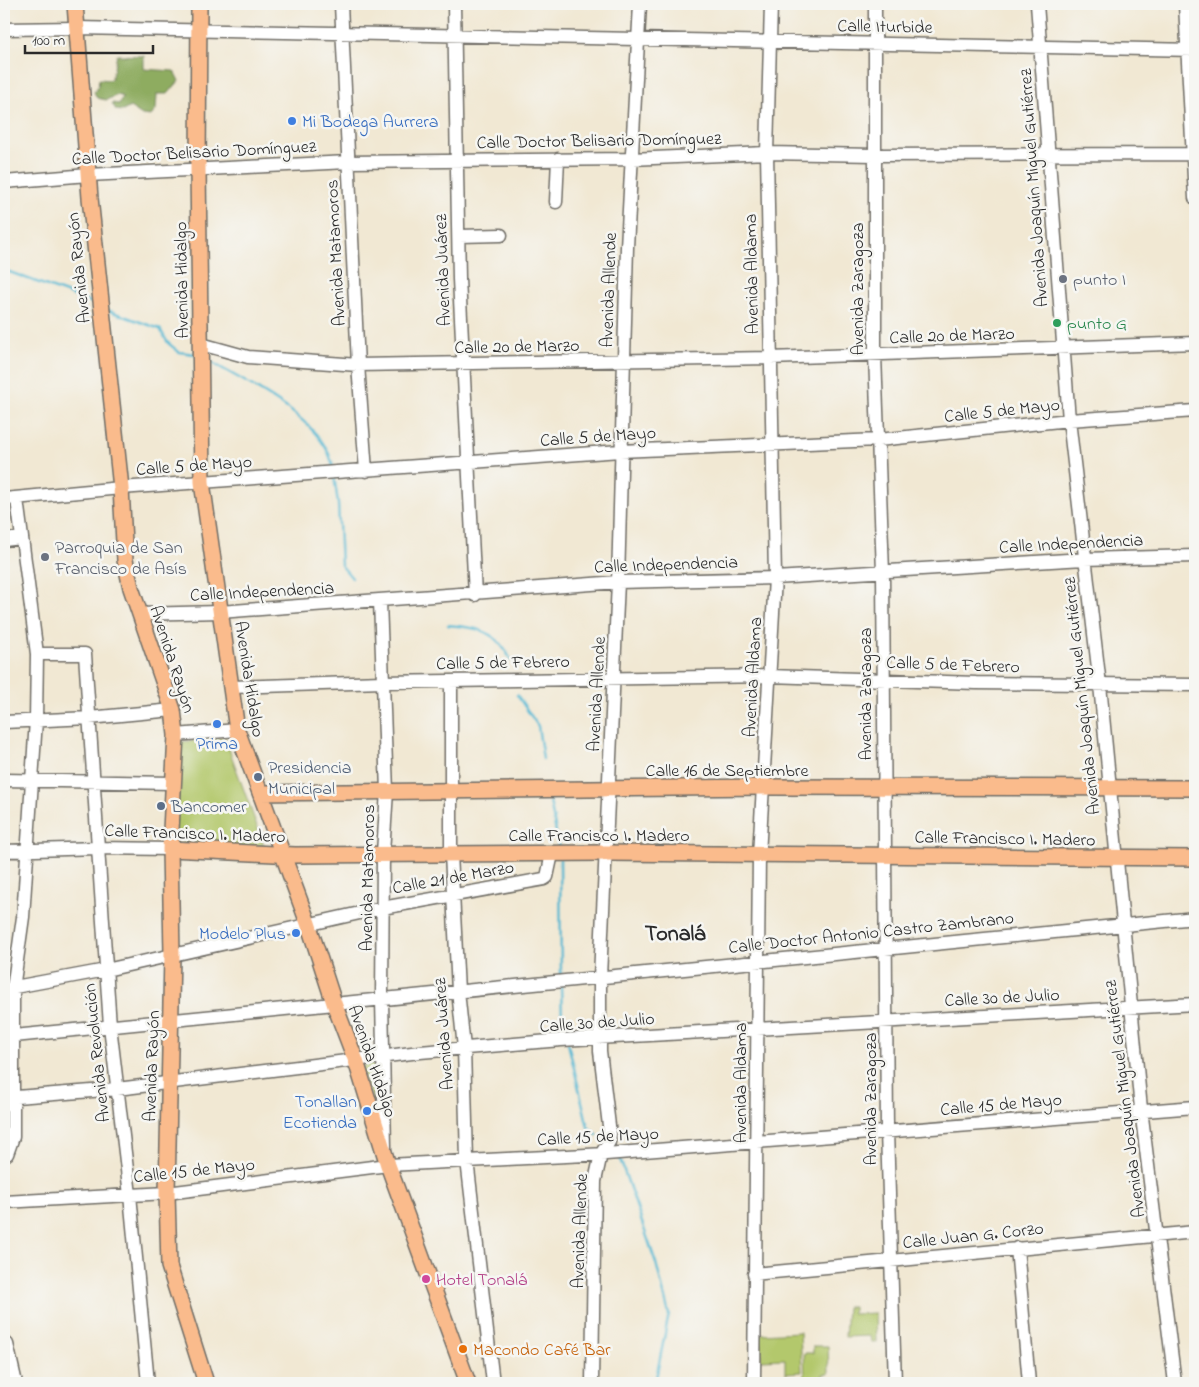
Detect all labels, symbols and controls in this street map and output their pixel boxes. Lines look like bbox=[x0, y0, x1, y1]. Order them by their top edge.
street label: Calle Iturbide bbox=[837, 14, 934, 42]
scale bar bbox=[25, 22, 152, 54]
text: 100 m bbox=[32, 30, 65, 52]
street label: Avenida Joaquín Miguel Gutiérrez bbox=[1014, 67, 1057, 308]
place label: Mi Bodega Aurrera bbox=[302, 110, 439, 137]
marker: Mi Bodega Aurrera bbox=[286, 115, 298, 127]
street label: Calle Doctor Belisario Domínguez bbox=[476, 127, 722, 158]
street label: Calle Doctor Belisario Domínguez bbox=[71, 135, 318, 174]
street label: Avenida Matamoros bbox=[320, 179, 354, 327]
street label: Avenida Rayón bbox=[61, 211, 99, 325]
street label: Avenida Juárez bbox=[429, 213, 459, 327]
street label: Avenida Aldama bbox=[739, 213, 767, 335]
street label: Avenida Hidalgo bbox=[169, 221, 198, 339]
street label: Avenida Zaragoza bbox=[846, 222, 873, 356]
street label: Avenida Allende bbox=[595, 231, 625, 348]
place label: punto I bbox=[1073, 268, 1126, 294]
marker: punto I bbox=[1057, 273, 1069, 285]
place label: punto G bbox=[1067, 312, 1127, 338]
marker: punto G bbox=[1051, 317, 1063, 329]
street label: Calle 20 de Marzo bbox=[889, 322, 1015, 352]
street label: Calle 20 de Marzo bbox=[454, 334, 580, 362]
street label: Calle 5 de Mayo bbox=[943, 393, 1061, 431]
street label: Calle 5 de Mayo bbox=[539, 421, 657, 455]
street label: Calle 5 de Mayo bbox=[135, 450, 253, 484]
street label: Calle Independencia bbox=[998, 528, 1144, 562]
place label: Parroquia de San Francisco de Asís bbox=[54, 536, 187, 583]
street label: Calle Independencia bbox=[594, 550, 739, 582]
marker: Parroquia de San Francisco de Asís bbox=[39, 551, 51, 563]
street label: Avenida Joaquín Miguel Gutiérrez bbox=[1058, 575, 1109, 816]
street label: Calle Independencia bbox=[189, 576, 335, 610]
street label: Avenida Rayón bbox=[141, 603, 201, 717]
street label: Avenida Aldama bbox=[738, 616, 770, 738]
street label: Avenida Hidalgo bbox=[225, 619, 270, 739]
street label: Avenida Zaragoza bbox=[854, 627, 881, 761]
street label: Avenida Allende bbox=[582, 635, 614, 752]
street label: Calle 5 de Febrero bbox=[436, 650, 570, 678]
street label: Calle 5 de Febrero bbox=[886, 651, 1020, 681]
marker: Prima bbox=[211, 718, 223, 730]
place label: Prima bbox=[196, 732, 238, 758]
place label: Presidencia Municipal bbox=[268, 756, 351, 803]
street label: Calle 16 de Septiembre bbox=[646, 759, 809, 785]
marker: Presidencia Municipal bbox=[252, 771, 264, 783]
place label: Bancomer bbox=[170, 795, 247, 821]
marker: Bancomer bbox=[155, 800, 167, 812]
street label: Avenida Matamoros bbox=[355, 804, 383, 952]
street label: Calle Francisco I. Madero bbox=[104, 819, 286, 851]
street label: Calle Francisco I. Madero bbox=[508, 824, 690, 850]
street label: Calle Francisco I. Madero bbox=[914, 825, 1096, 855]
street label: Calle 21 de Marzo bbox=[390, 855, 516, 902]
street label: Calle Doctor Antonio Castro Zambrano bbox=[727, 906, 1015, 962]
district label: Tonalá bbox=[645, 919, 706, 951]
place label: Modelo Plus bbox=[199, 922, 286, 948]
marker: Modelo Plus bbox=[290, 927, 302, 939]
street label: Avenida Juárez bbox=[428, 976, 462, 1091]
street label: Avenida Joaquín Miguel Gutiérrez bbox=[1098, 978, 1154, 1219]
street label: Avenida Revolución bbox=[78, 982, 118, 1124]
street label: Calle 30 de Julio bbox=[944, 983, 1060, 1015]
street label: Avenida Hidalgo bbox=[339, 1002, 402, 1122]
street label: Calle 30 de Julio bbox=[539, 1007, 656, 1041]
street label: Avenida Rayón bbox=[138, 1010, 168, 1122]
street label: Avenida Aldama bbox=[729, 1023, 755, 1143]
street label: Avenida Zaragoza bbox=[859, 1032, 886, 1166]
street label: Calle 15 de Mayo bbox=[939, 1088, 1063, 1124]
place label: Tonallan Ecotienda bbox=[283, 1090, 357, 1137]
marker: Tonallan Ecotienda bbox=[361, 1105, 373, 1117]
street label: Calle 15 de Mayo bbox=[537, 1122, 660, 1154]
street label: Calle 15 de Mayo bbox=[132, 1153, 256, 1191]
street label: Avenida Allende bbox=[566, 1172, 596, 1289]
street label: Calle Juan G. Corzo bbox=[901, 1217, 1045, 1257]
place label: Hotel Tonalá bbox=[436, 1268, 527, 1294]
marker: Hotel Tonalá bbox=[420, 1273, 432, 1285]
place label: Macondo Café Bar bbox=[473, 1338, 611, 1364]
marker: Macondo Café Bar bbox=[457, 1343, 469, 1355]

